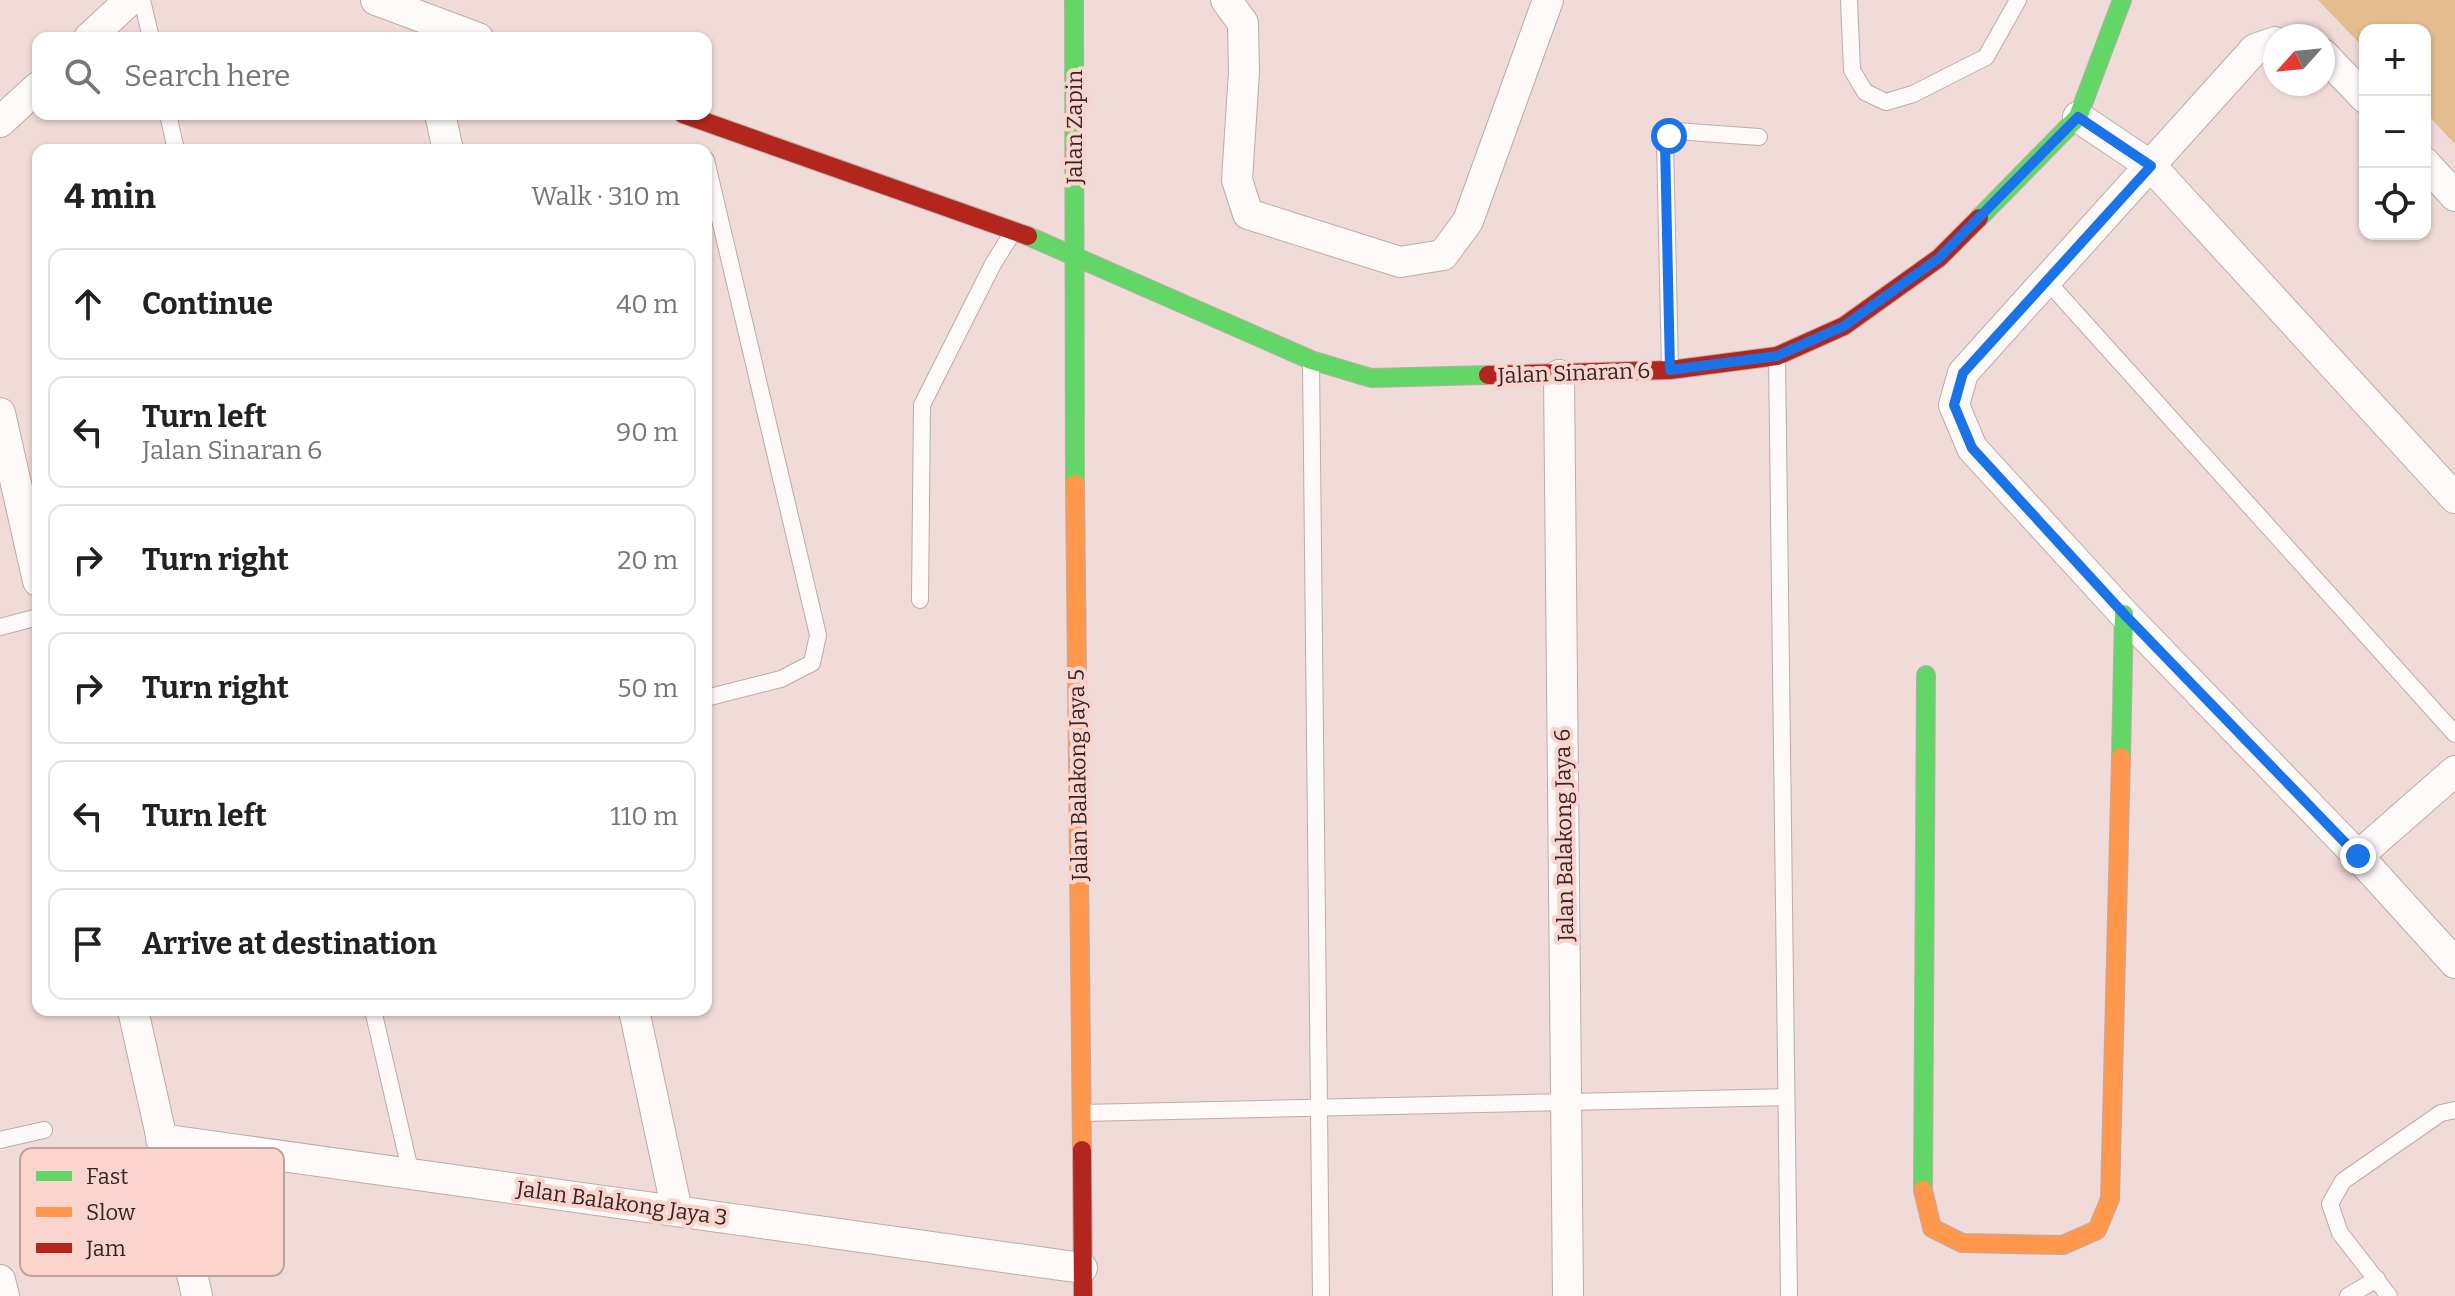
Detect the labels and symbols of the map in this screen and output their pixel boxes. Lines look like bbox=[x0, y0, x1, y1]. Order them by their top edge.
north arrow bbox=[2263, 24, 2335, 96]
street label: Jalan Zapin bbox=[1061, 70, 1088, 185]
route start bbox=[1651, 118, 1687, 154]
street label: Jalan Sinaran 6 bbox=[1496, 357, 1651, 389]
street label: Jalan Balakong Jaya 5 bbox=[1063, 669, 1093, 882]
street label: Jalan Balakong Jaya 6 bbox=[1549, 728, 1579, 943]
route end bbox=[2340, 838, 2376, 874]
legend bbox=[20, 1148, 284, 1276]
text: Fast bbox=[86, 1163, 128, 1190]
street label: Jalan Balakong Jaya 3 bbox=[514, 1175, 729, 1231]
text: Slow bbox=[86, 1199, 136, 1226]
text: Jam bbox=[85, 1235, 126, 1262]

